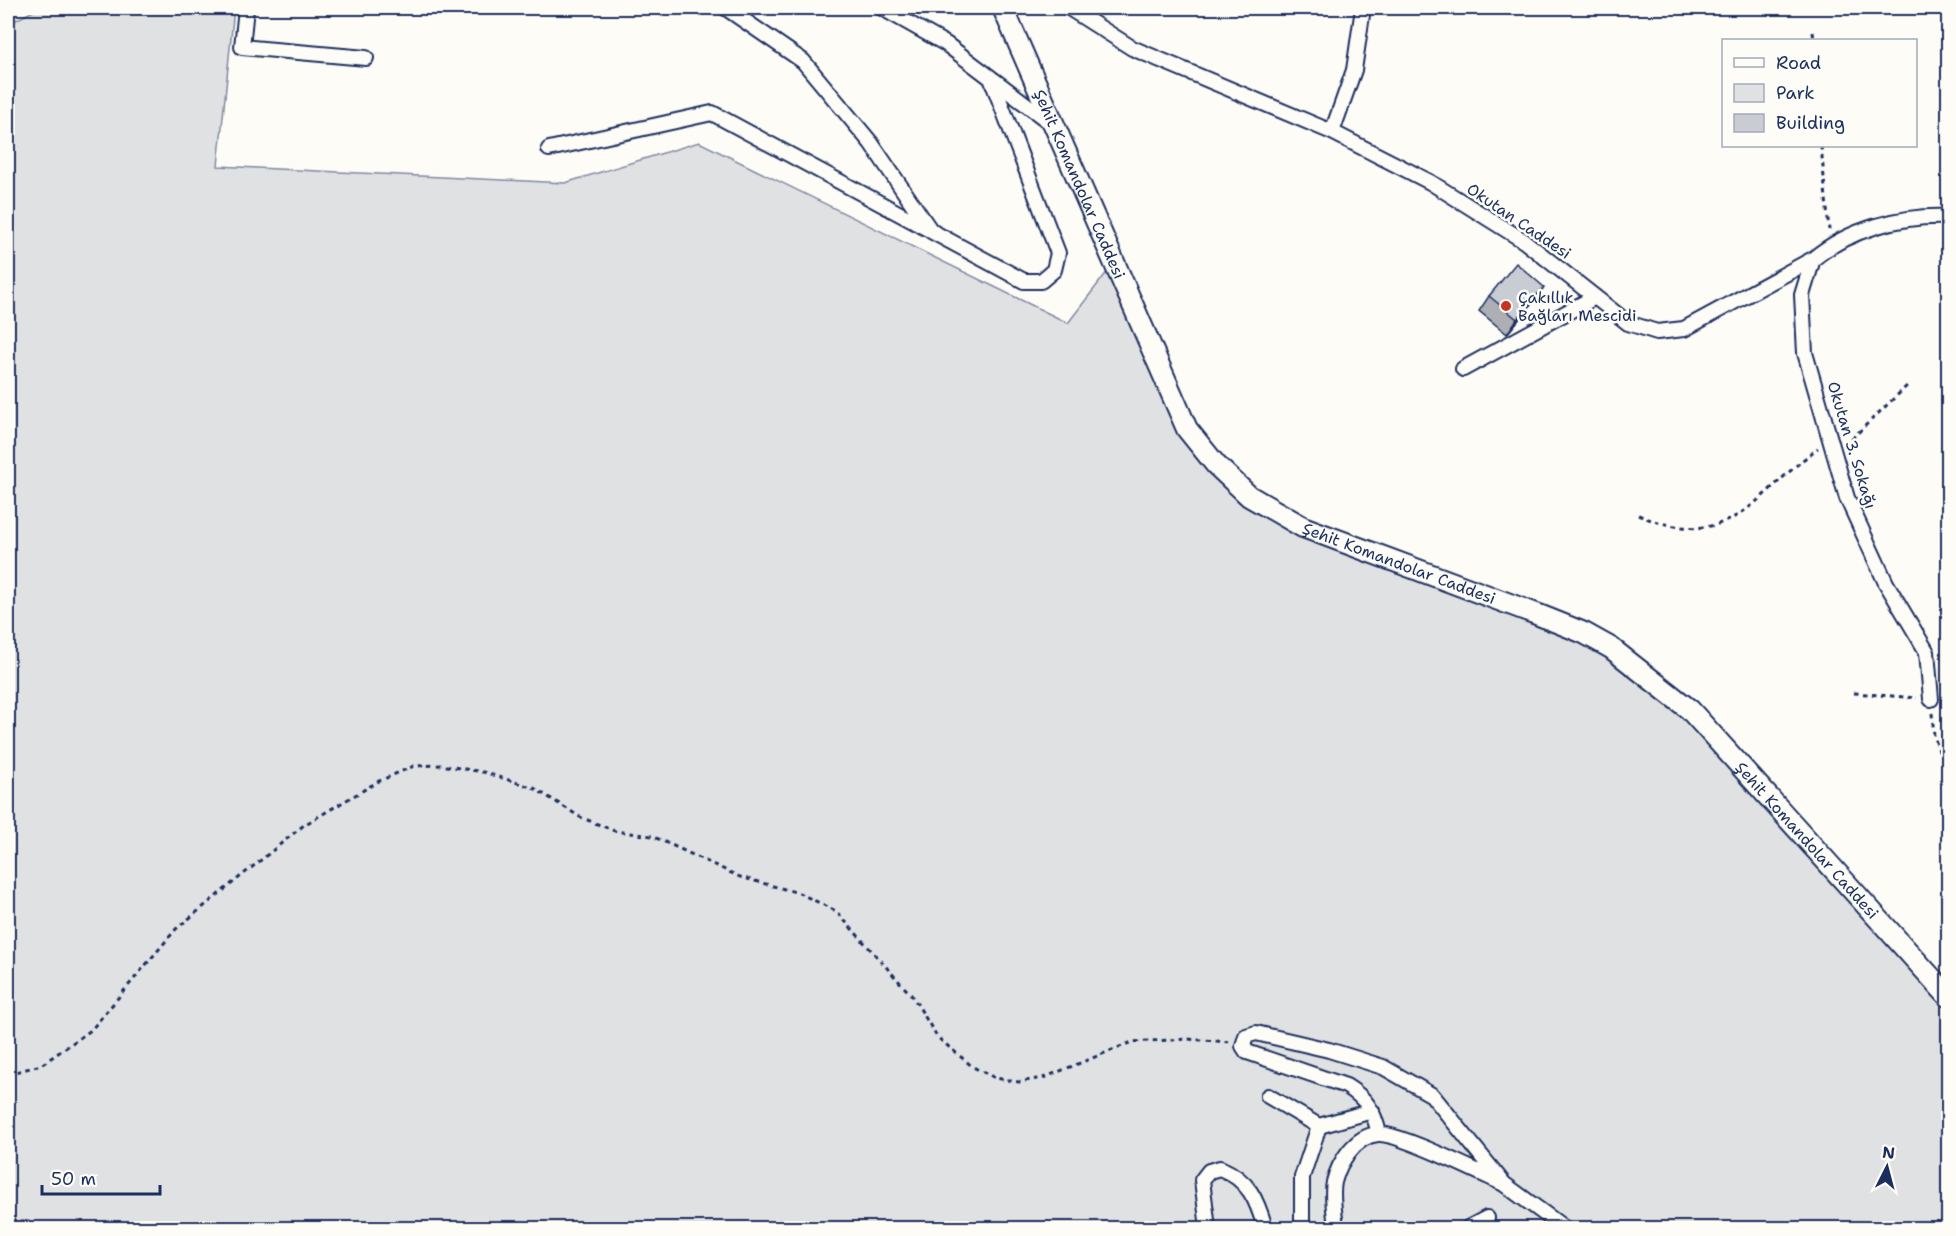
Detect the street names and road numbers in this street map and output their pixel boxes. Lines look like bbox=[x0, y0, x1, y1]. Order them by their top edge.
street label: Şehit Komandolar Caddesi bbox=[1029, 86, 1130, 282]
street label: Okutan Caddesi bbox=[1463, 178, 1575, 264]
street label: Okutan 3. Sokağı bbox=[1823, 379, 1881, 511]
street label: Şehit Komandolar Caddesi bbox=[1300, 517, 1499, 608]
street label: Şehit Komandolar Caddesi bbox=[1731, 757, 1884, 923]

